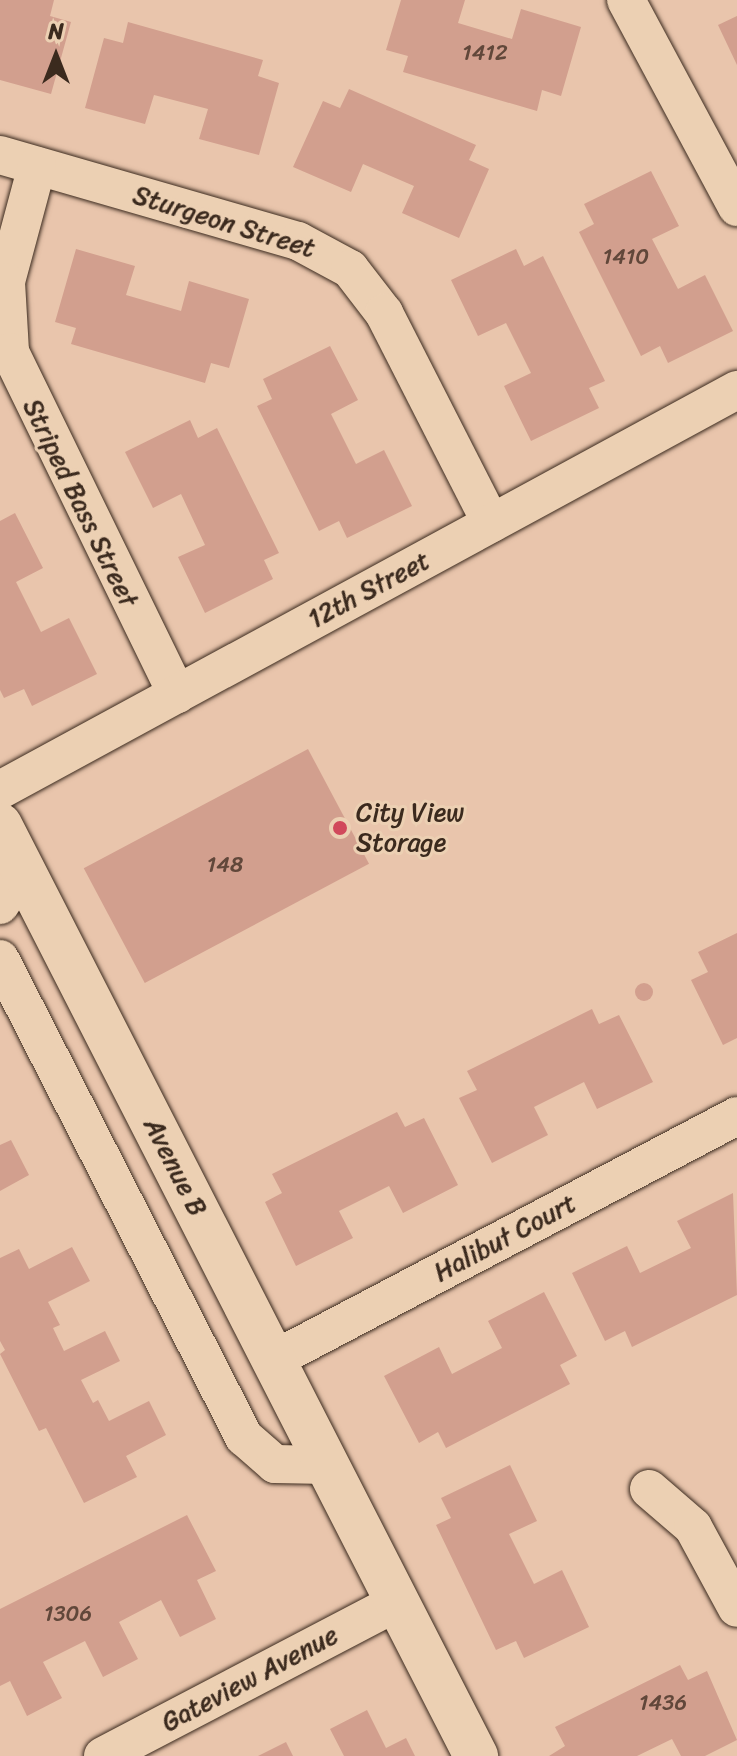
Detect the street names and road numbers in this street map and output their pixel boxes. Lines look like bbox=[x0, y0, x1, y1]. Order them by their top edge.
street label: Sturgeon Street bbox=[130, 180, 318, 264]
street label: Striped Bass Street bbox=[16, 393, 144, 613]
street label: 12th Street bbox=[303, 545, 435, 635]
street label: Avenue B bbox=[137, 1113, 213, 1221]
street label: Halibut Court bbox=[429, 1187, 581, 1289]
street label: Gateview Avenue bbox=[157, 1620, 343, 1738]

